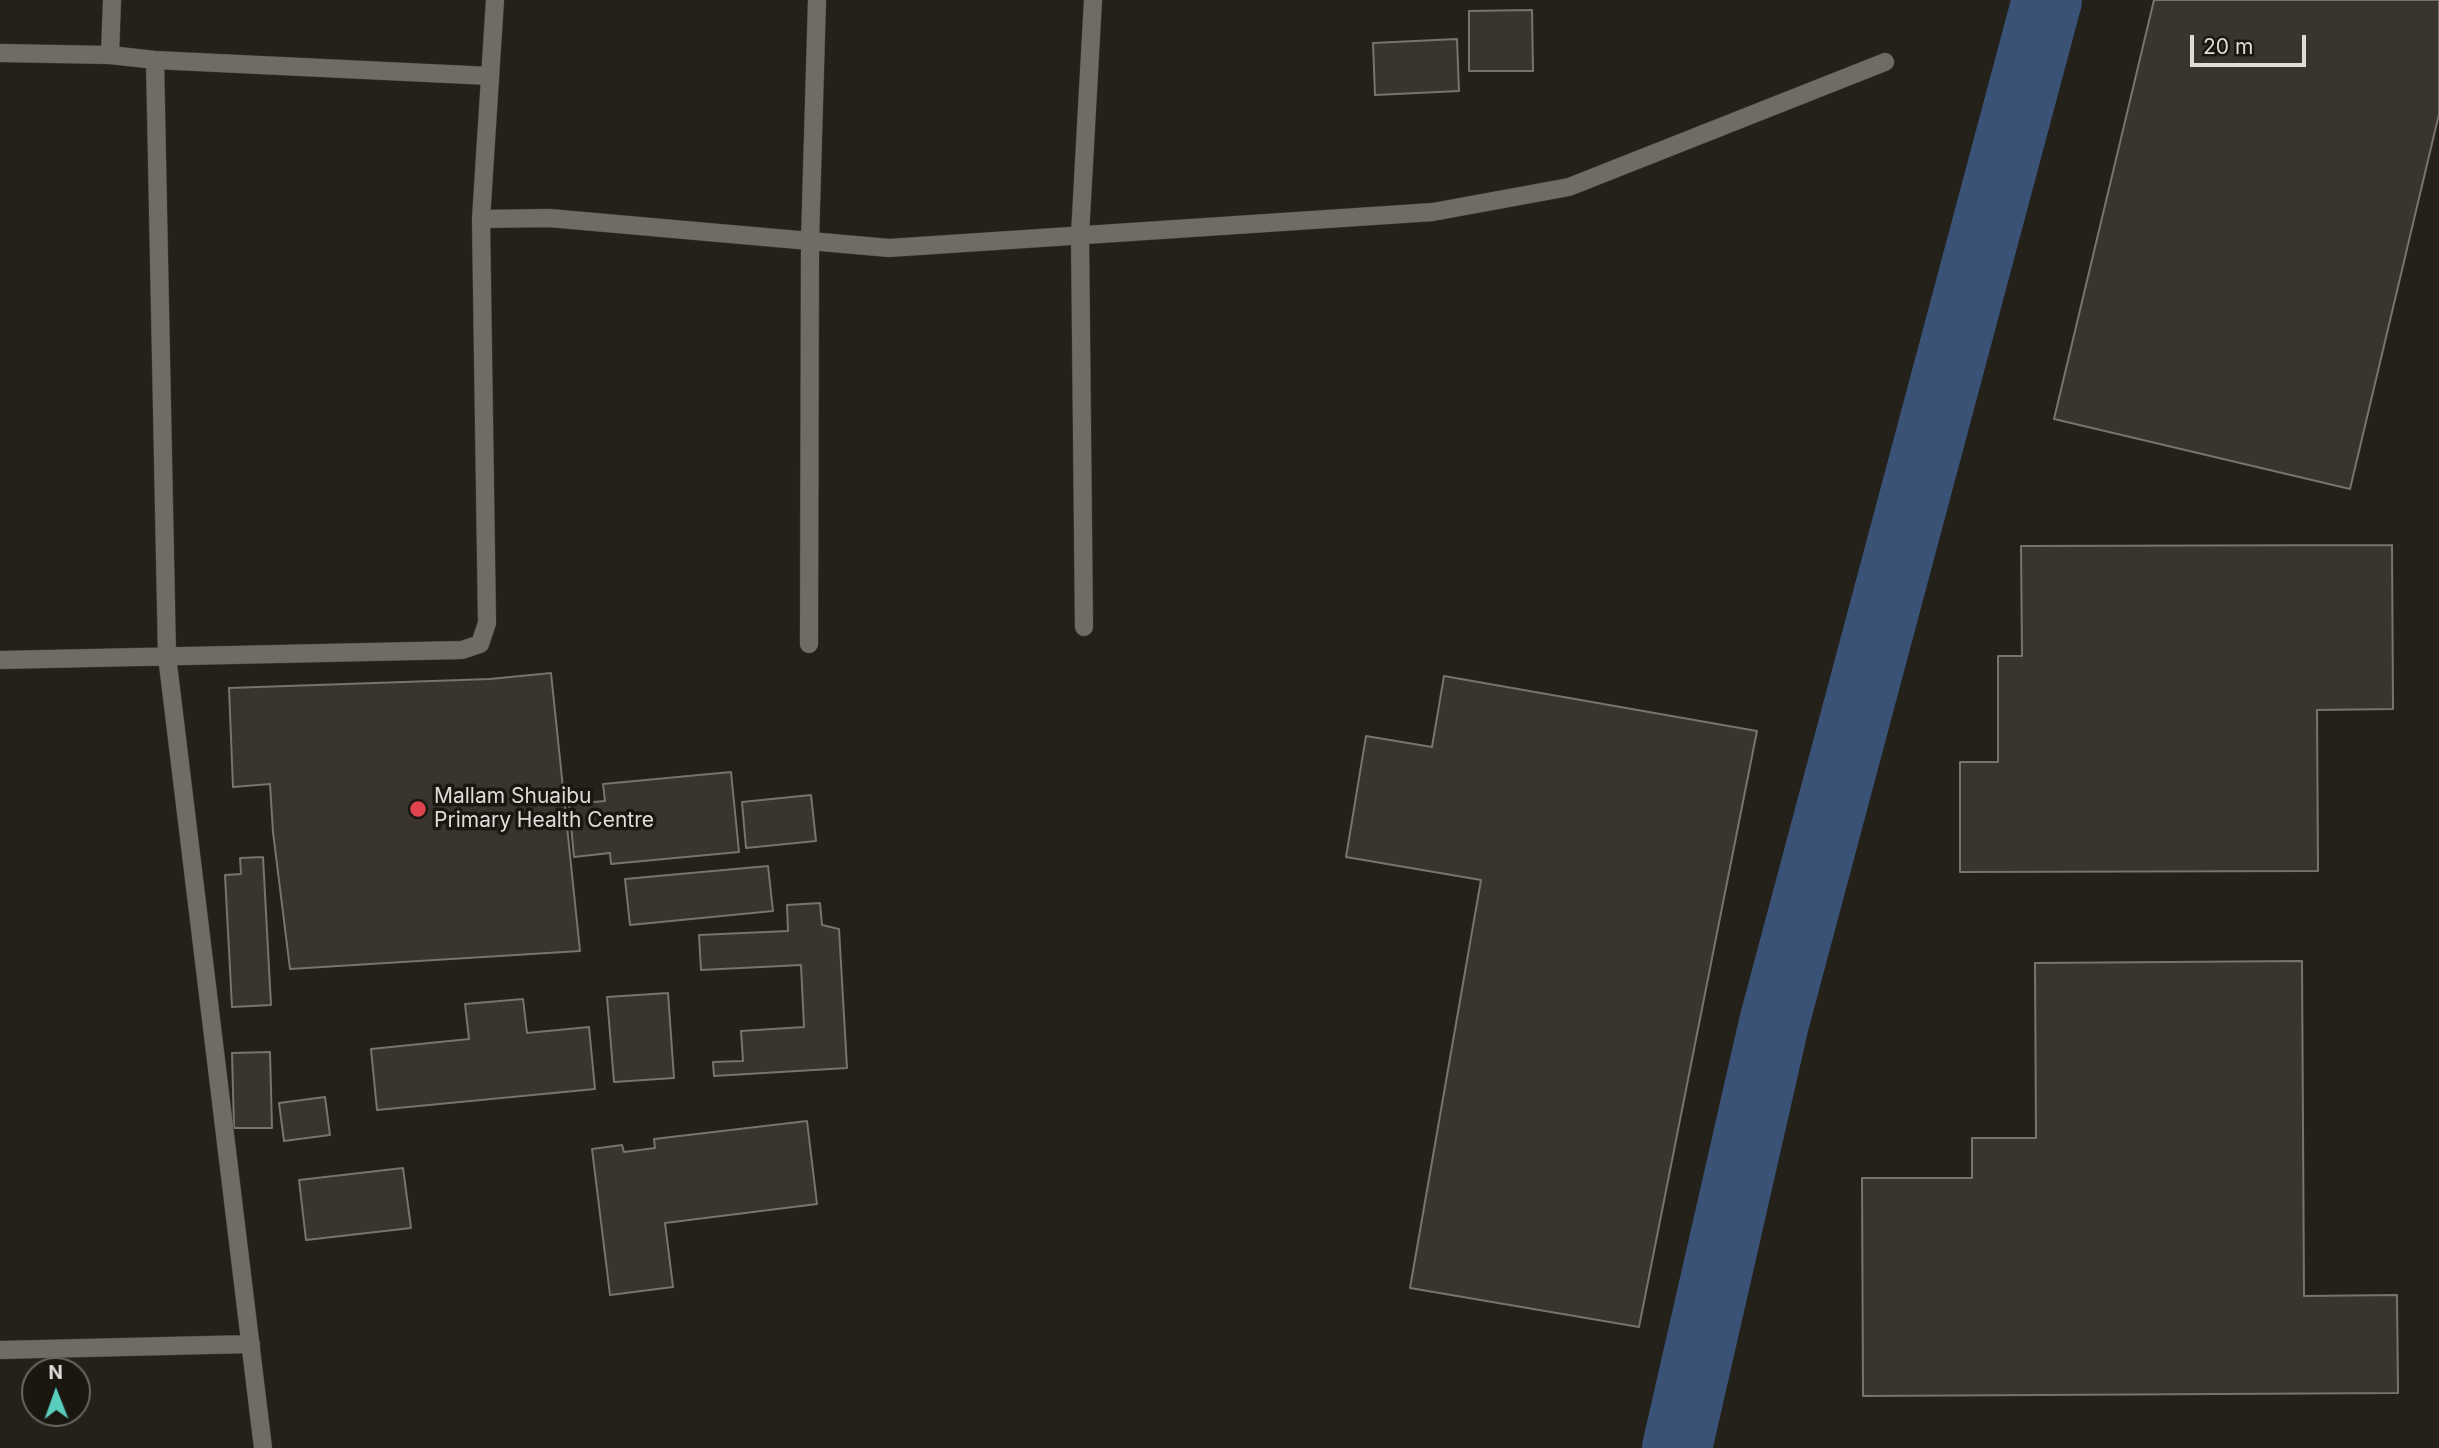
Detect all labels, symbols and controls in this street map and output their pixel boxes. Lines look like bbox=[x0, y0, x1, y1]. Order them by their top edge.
scale bar bbox=[2194, 21, 2310, 65]
text: 20 m bbox=[2203, 34, 2253, 59]
place label: Mallam Shuaibu Primary Health Centre bbox=[434, 784, 654, 834]
marker: Mallam Shuaibu Primary Health Centre bbox=[408, 799, 428, 819]
north arrow bbox=[21, 1357, 91, 1427]
text: N bbox=[48, 1361, 63, 1384]

